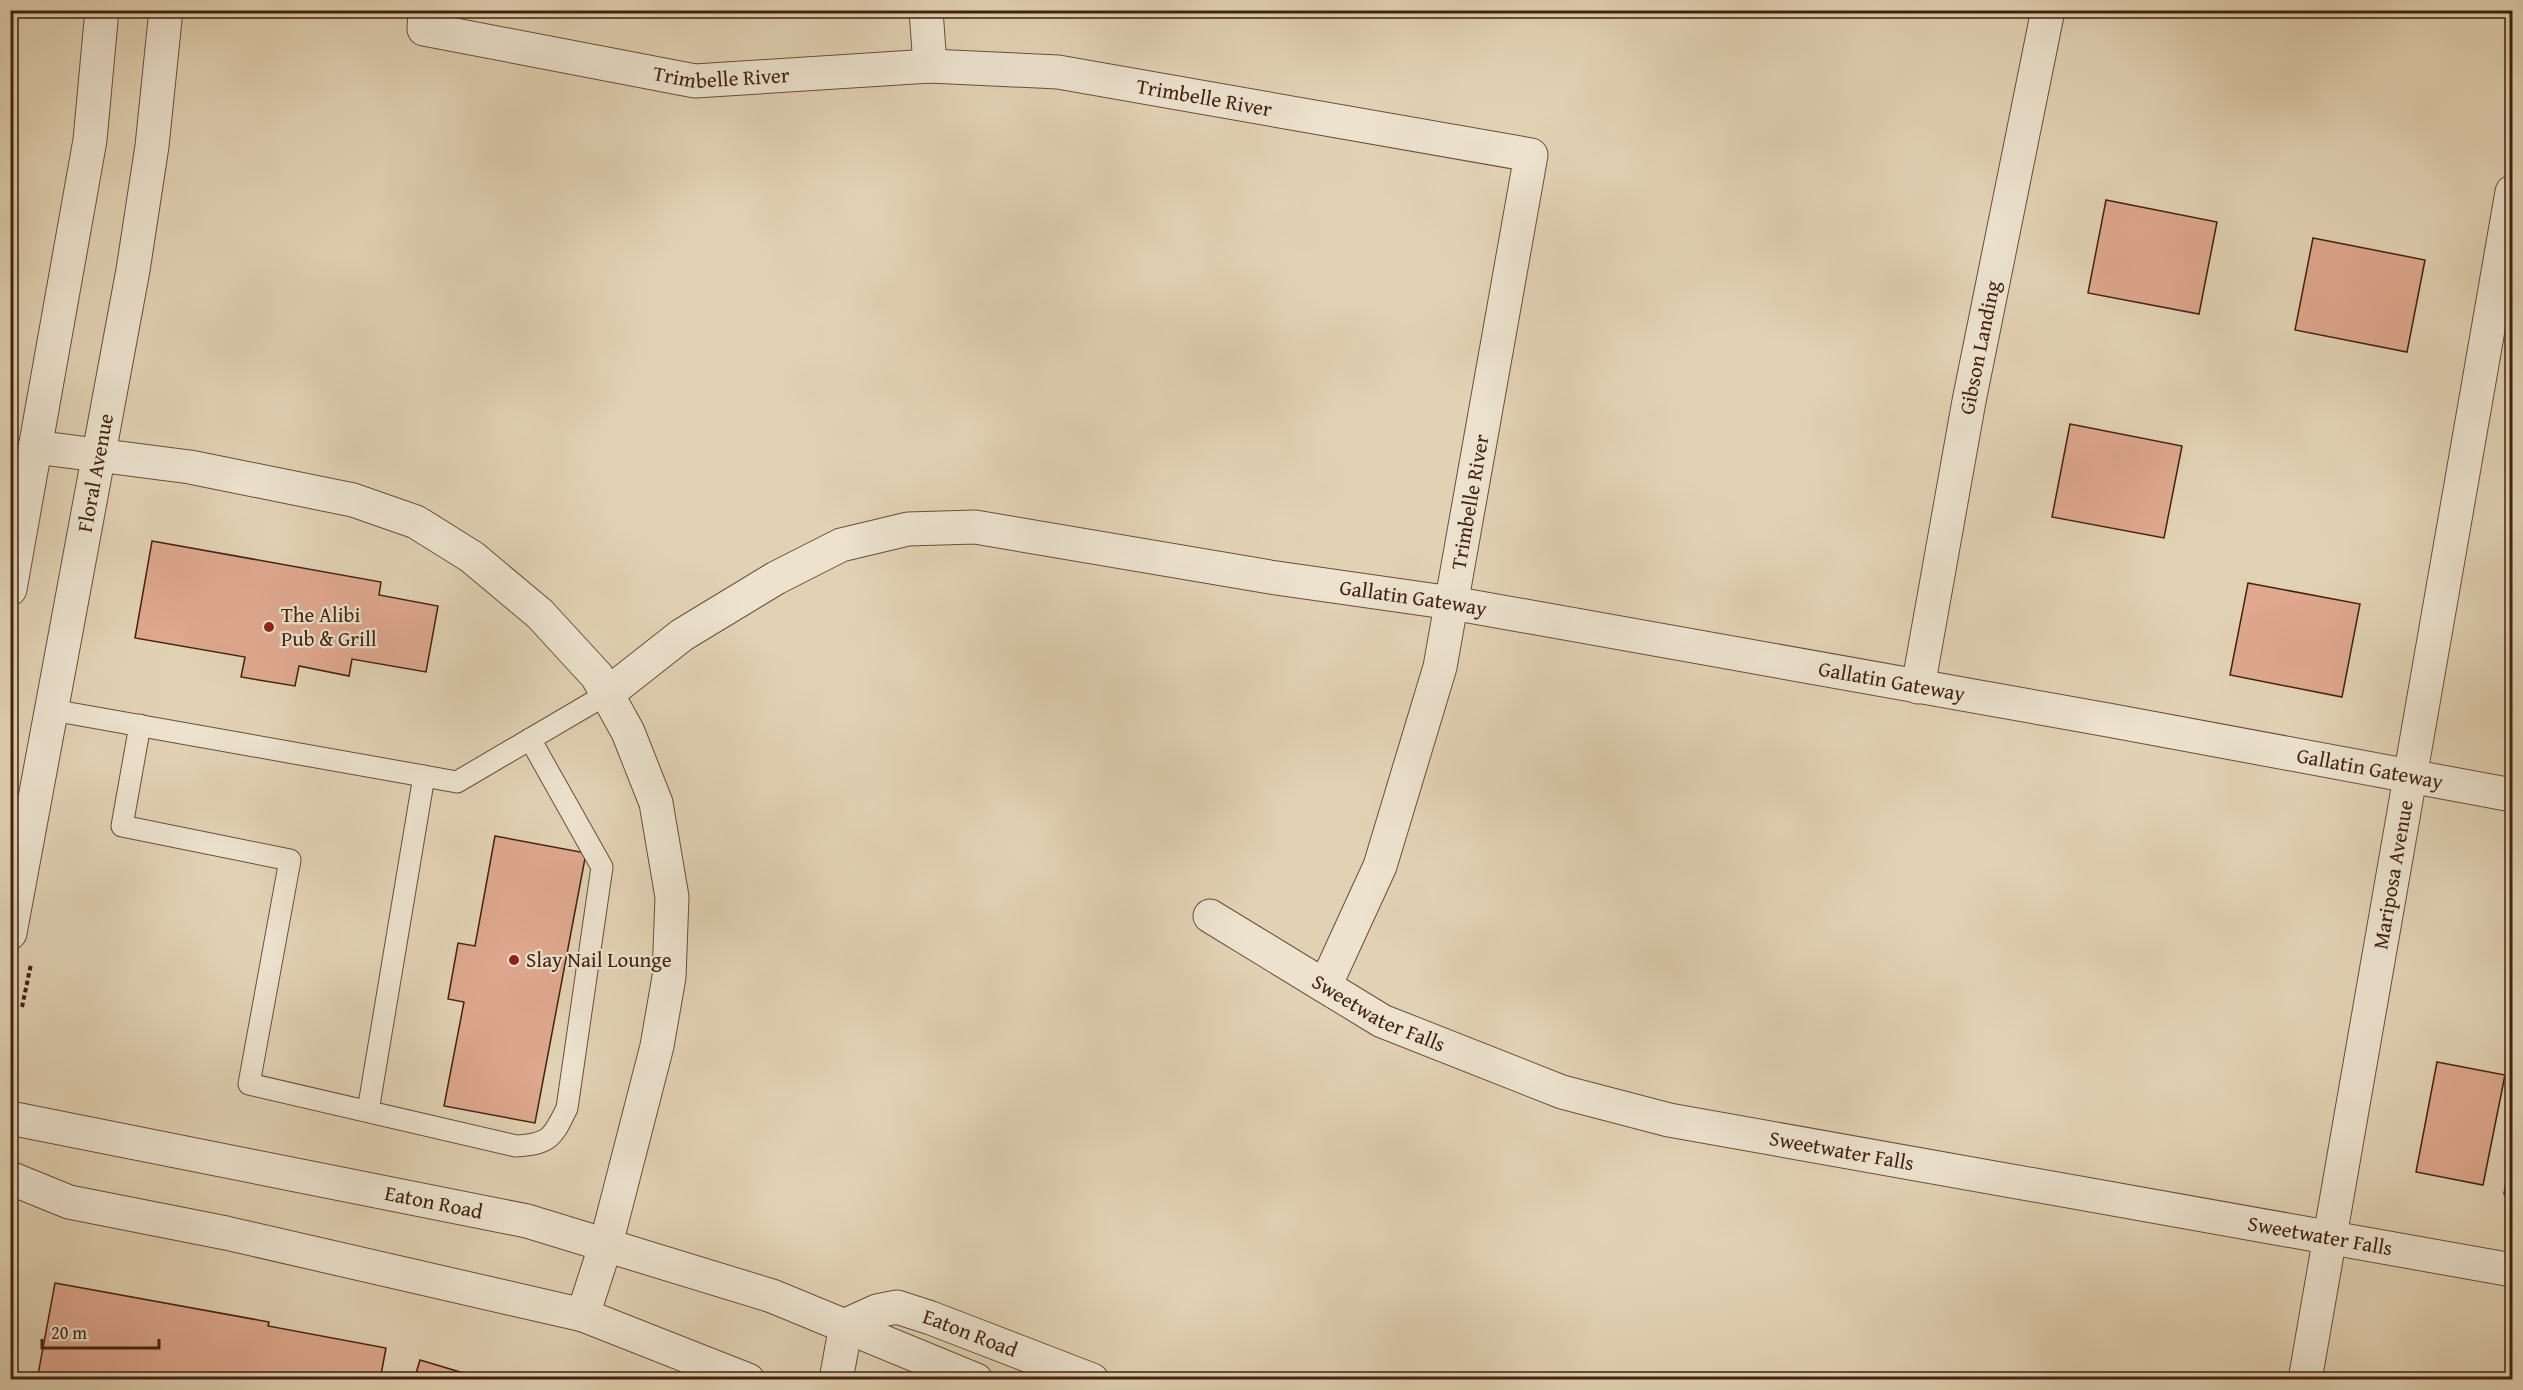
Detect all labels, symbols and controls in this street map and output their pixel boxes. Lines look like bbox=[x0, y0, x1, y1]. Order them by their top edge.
street label: Trimbelle River bbox=[650, 57, 791, 96]
street label: Trimbelle River bbox=[1134, 70, 1275, 124]
street label: Gibson Landing bbox=[1951, 277, 2008, 417]
street label: Floral Avenue bbox=[69, 411, 121, 535]
street label: Trimbelle River bbox=[1442, 431, 1497, 572]
street label: Gallatin Gateway bbox=[1338, 571, 1490, 624]
place label: The Alibi Pub & Grill bbox=[281, 599, 377, 654]
marker: The Alibi Pub & Grill bbox=[262, 620, 276, 634]
street label: Gallatin Gateway bbox=[1816, 653, 1968, 709]
street label: Gallatin Gateway bbox=[2294, 739, 2446, 797]
street label: Mariposa Avenue bbox=[2364, 797, 2421, 952]
place label: Slay Nail Lounge bbox=[526, 944, 672, 975]
marker: Slay Nail Lounge bbox=[507, 953, 521, 967]
street label: Sweetwater Falls bbox=[1306, 966, 1450, 1059]
street label: Sweetwater Falls bbox=[1767, 1122, 1917, 1178]
street label: Eaton Road bbox=[382, 1177, 486, 1227]
street label: Sweetwater Falls bbox=[2245, 1207, 2395, 1263]
street label: Eaton Road bbox=[919, 1300, 1023, 1365]
scale bar bbox=[42, 1312, 159, 1350]
text: 20 m bbox=[51, 1319, 87, 1346]

